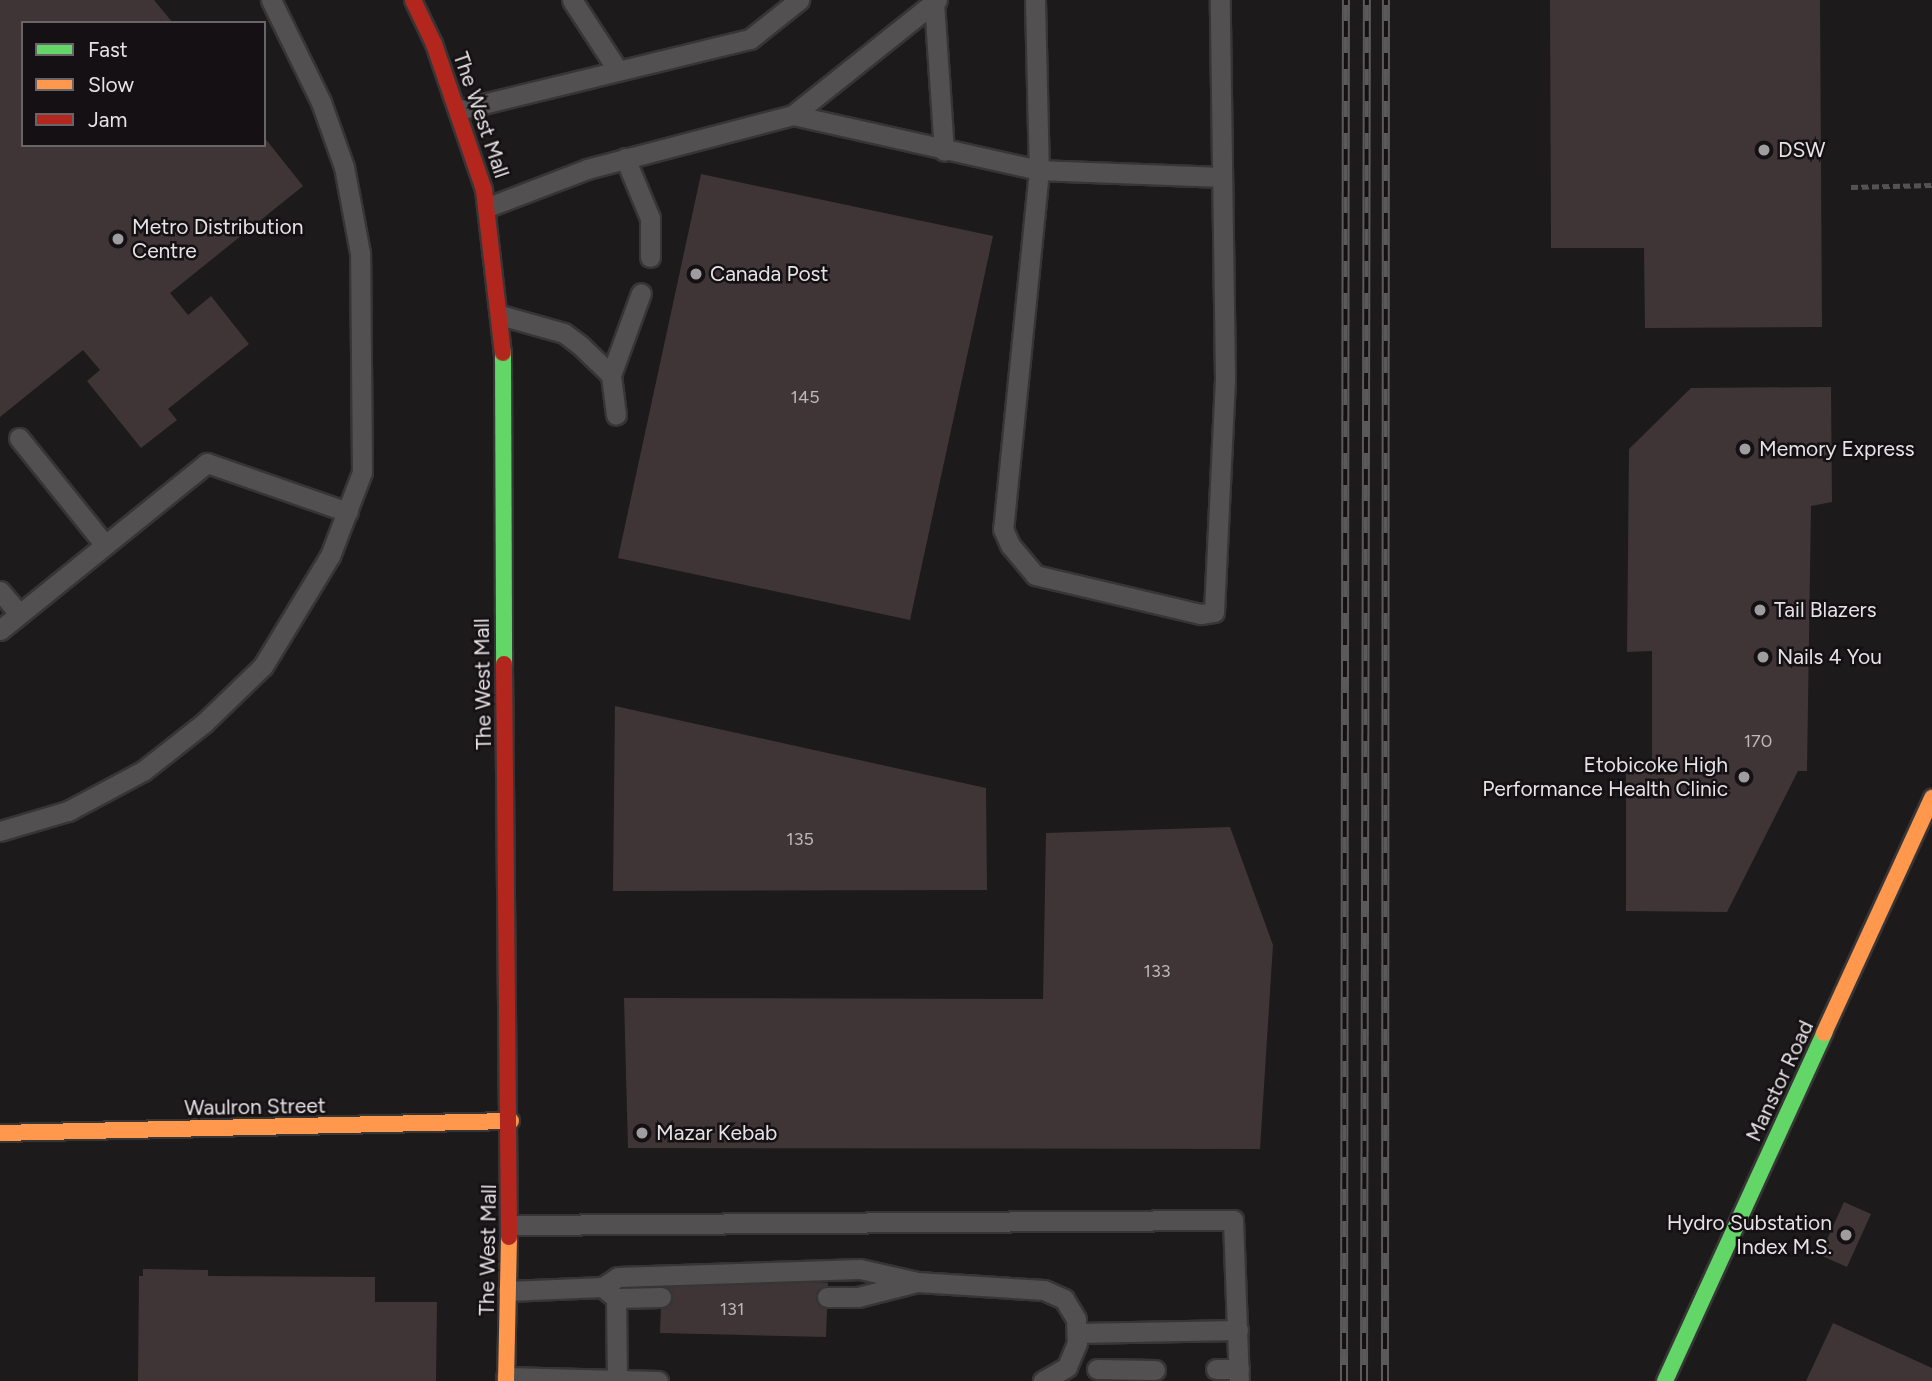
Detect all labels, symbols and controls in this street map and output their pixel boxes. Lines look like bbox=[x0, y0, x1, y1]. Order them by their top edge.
legend bbox=[21, 21, 266, 147]
text: Fast bbox=[88, 37, 128, 62]
street label: The West Mall bbox=[448, 49, 514, 181]
text: Slow bbox=[88, 72, 134, 97]
text: Jam bbox=[88, 107, 127, 132]
place label: DSW bbox=[1778, 137, 1826, 163]
marker: DSW bbox=[1756, 142, 1772, 158]
place label: Metro Distribution Centre bbox=[132, 214, 303, 264]
marker: Metro Distribution Centre bbox=[110, 231, 126, 247]
place label: Canada Post bbox=[710, 261, 828, 287]
marker: Canada Post bbox=[688, 266, 704, 282]
house number: 145 bbox=[791, 386, 819, 408]
place label: Memory Express bbox=[1759, 436, 1915, 462]
marker: Memory Express bbox=[1737, 441, 1753, 457]
place label: Tail Blazers bbox=[1774, 597, 1877, 623]
marker: Tail Blazers bbox=[1752, 602, 1768, 618]
street label: The West Mall bbox=[469, 618, 497, 750]
place label: Nails 4 You bbox=[1777, 644, 1882, 670]
marker: Nails 4 You bbox=[1755, 649, 1771, 665]
house number: 170 bbox=[1744, 730, 1772, 752]
place label: Etobicoke High Performance Health Clinic bbox=[1482, 752, 1728, 802]
marker: Etobicoke High Performance Health Clinic bbox=[1734, 767, 1754, 787]
house number: 135 bbox=[786, 828, 814, 850]
house number: 133 bbox=[1143, 960, 1171, 982]
street label: Manstor Road bbox=[1741, 1016, 1819, 1146]
street label: Waulron Street bbox=[184, 1093, 326, 1121]
place label: Mazar Kebab bbox=[656, 1120, 777, 1146]
marker: Mazar Kebab bbox=[634, 1125, 650, 1141]
street label: The West Mall bbox=[474, 1184, 502, 1316]
place label: Hydro Substation Index M.S. bbox=[1667, 1210, 1832, 1260]
marker: Hydro Substation Index M.S. bbox=[1838, 1227, 1854, 1243]
house number: 131 bbox=[720, 1298, 744, 1320]

